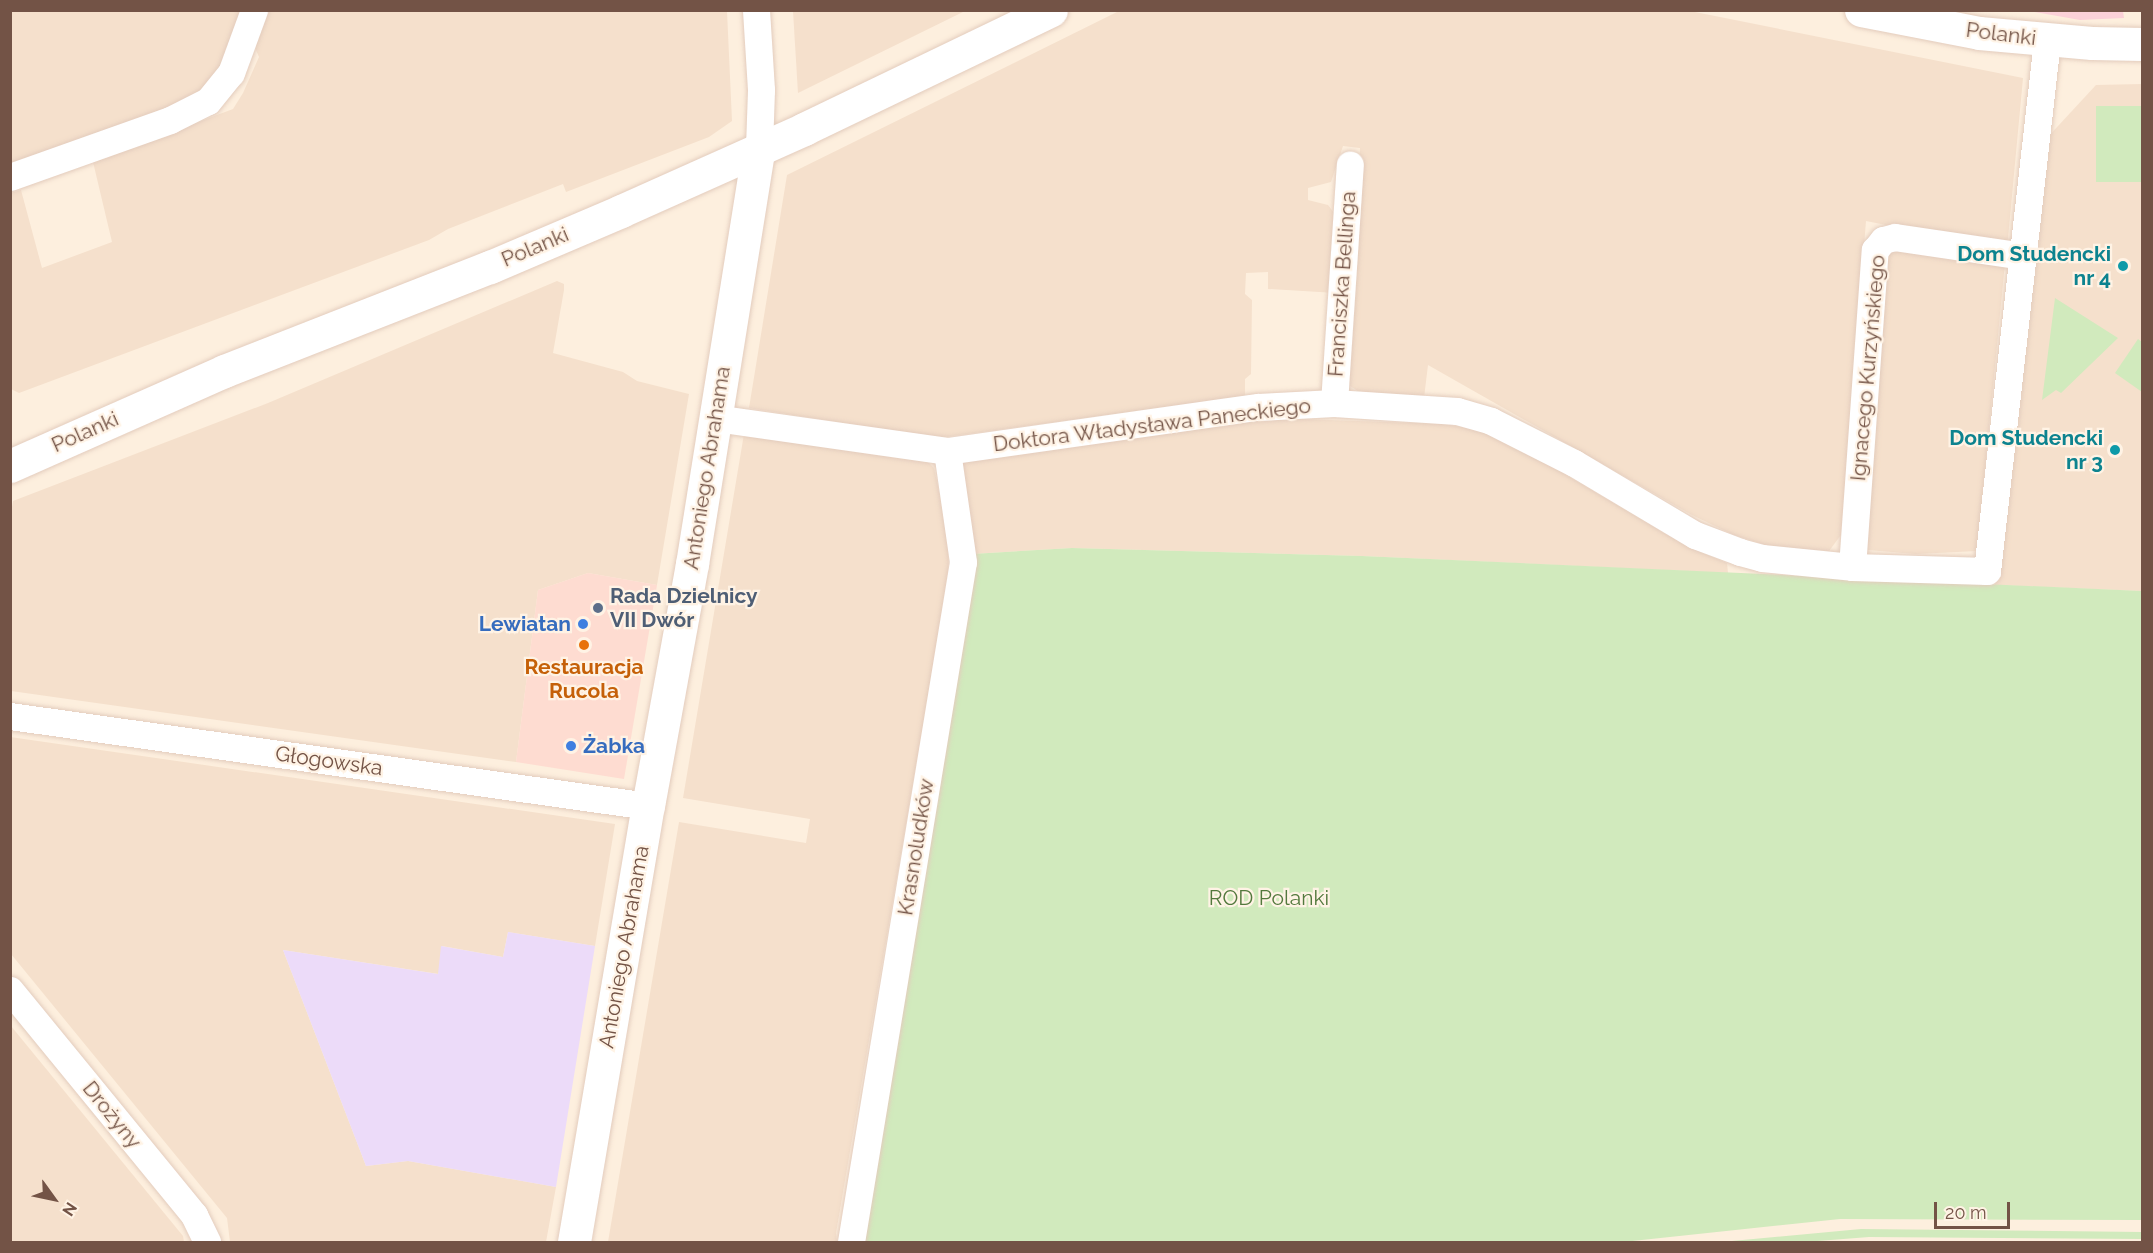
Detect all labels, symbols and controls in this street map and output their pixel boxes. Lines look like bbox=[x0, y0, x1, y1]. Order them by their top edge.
street label: Polanki bbox=[1964, 17, 2038, 51]
street label: Franciszka Bellinga bbox=[1323, 190, 1361, 378]
street label: Polanki bbox=[498, 222, 572, 272]
place label: Dom Studencki nr 4 bbox=[1957, 241, 2111, 291]
street label: Ignacego Kurzyńskiego bbox=[1846, 254, 1890, 482]
marker: Dom Studencki nr 4 bbox=[2116, 259, 2130, 273]
street label: Antoniego Abrahama bbox=[678, 364, 736, 572]
street label: Doktora Władysława Paneckiego bbox=[991, 393, 1313, 457]
street label: Polanki bbox=[48, 406, 122, 458]
place label: Dom Studencki nr 3 bbox=[1949, 425, 2103, 475]
marker: Dom Studencki nr 3 bbox=[2108, 443, 2122, 457]
place label: Rada Dzielnicy VII Dwór bbox=[610, 583, 758, 633]
marker: Rada Dzielnicy VII Dwór bbox=[591, 601, 605, 615]
place label: Lewiatan bbox=[479, 611, 571, 637]
marker: Lewiatan bbox=[576, 617, 590, 631]
marker: Restauracja Rucola bbox=[577, 638, 591, 652]
place label: Restauracja Rucola bbox=[524, 654, 644, 704]
place label: Żabka bbox=[583, 733, 645, 759]
marker: Żabka bbox=[564, 739, 578, 753]
street label: Głogowska bbox=[274, 741, 384, 781]
street label: Krasnoludków bbox=[893, 777, 939, 917]
street label: Antoniego Abrahama bbox=[594, 843, 654, 1051]
park label: ROD Polanki bbox=[1209, 885, 1329, 911]
street label: Drożyny bbox=[77, 1076, 147, 1154]
north arrow bbox=[24, 1169, 84, 1229]
scale bar bbox=[1937, 1190, 2014, 1228]
text: N bbox=[58, 1199, 81, 1219]
text: 20 m bbox=[1945, 1202, 1987, 1223]

